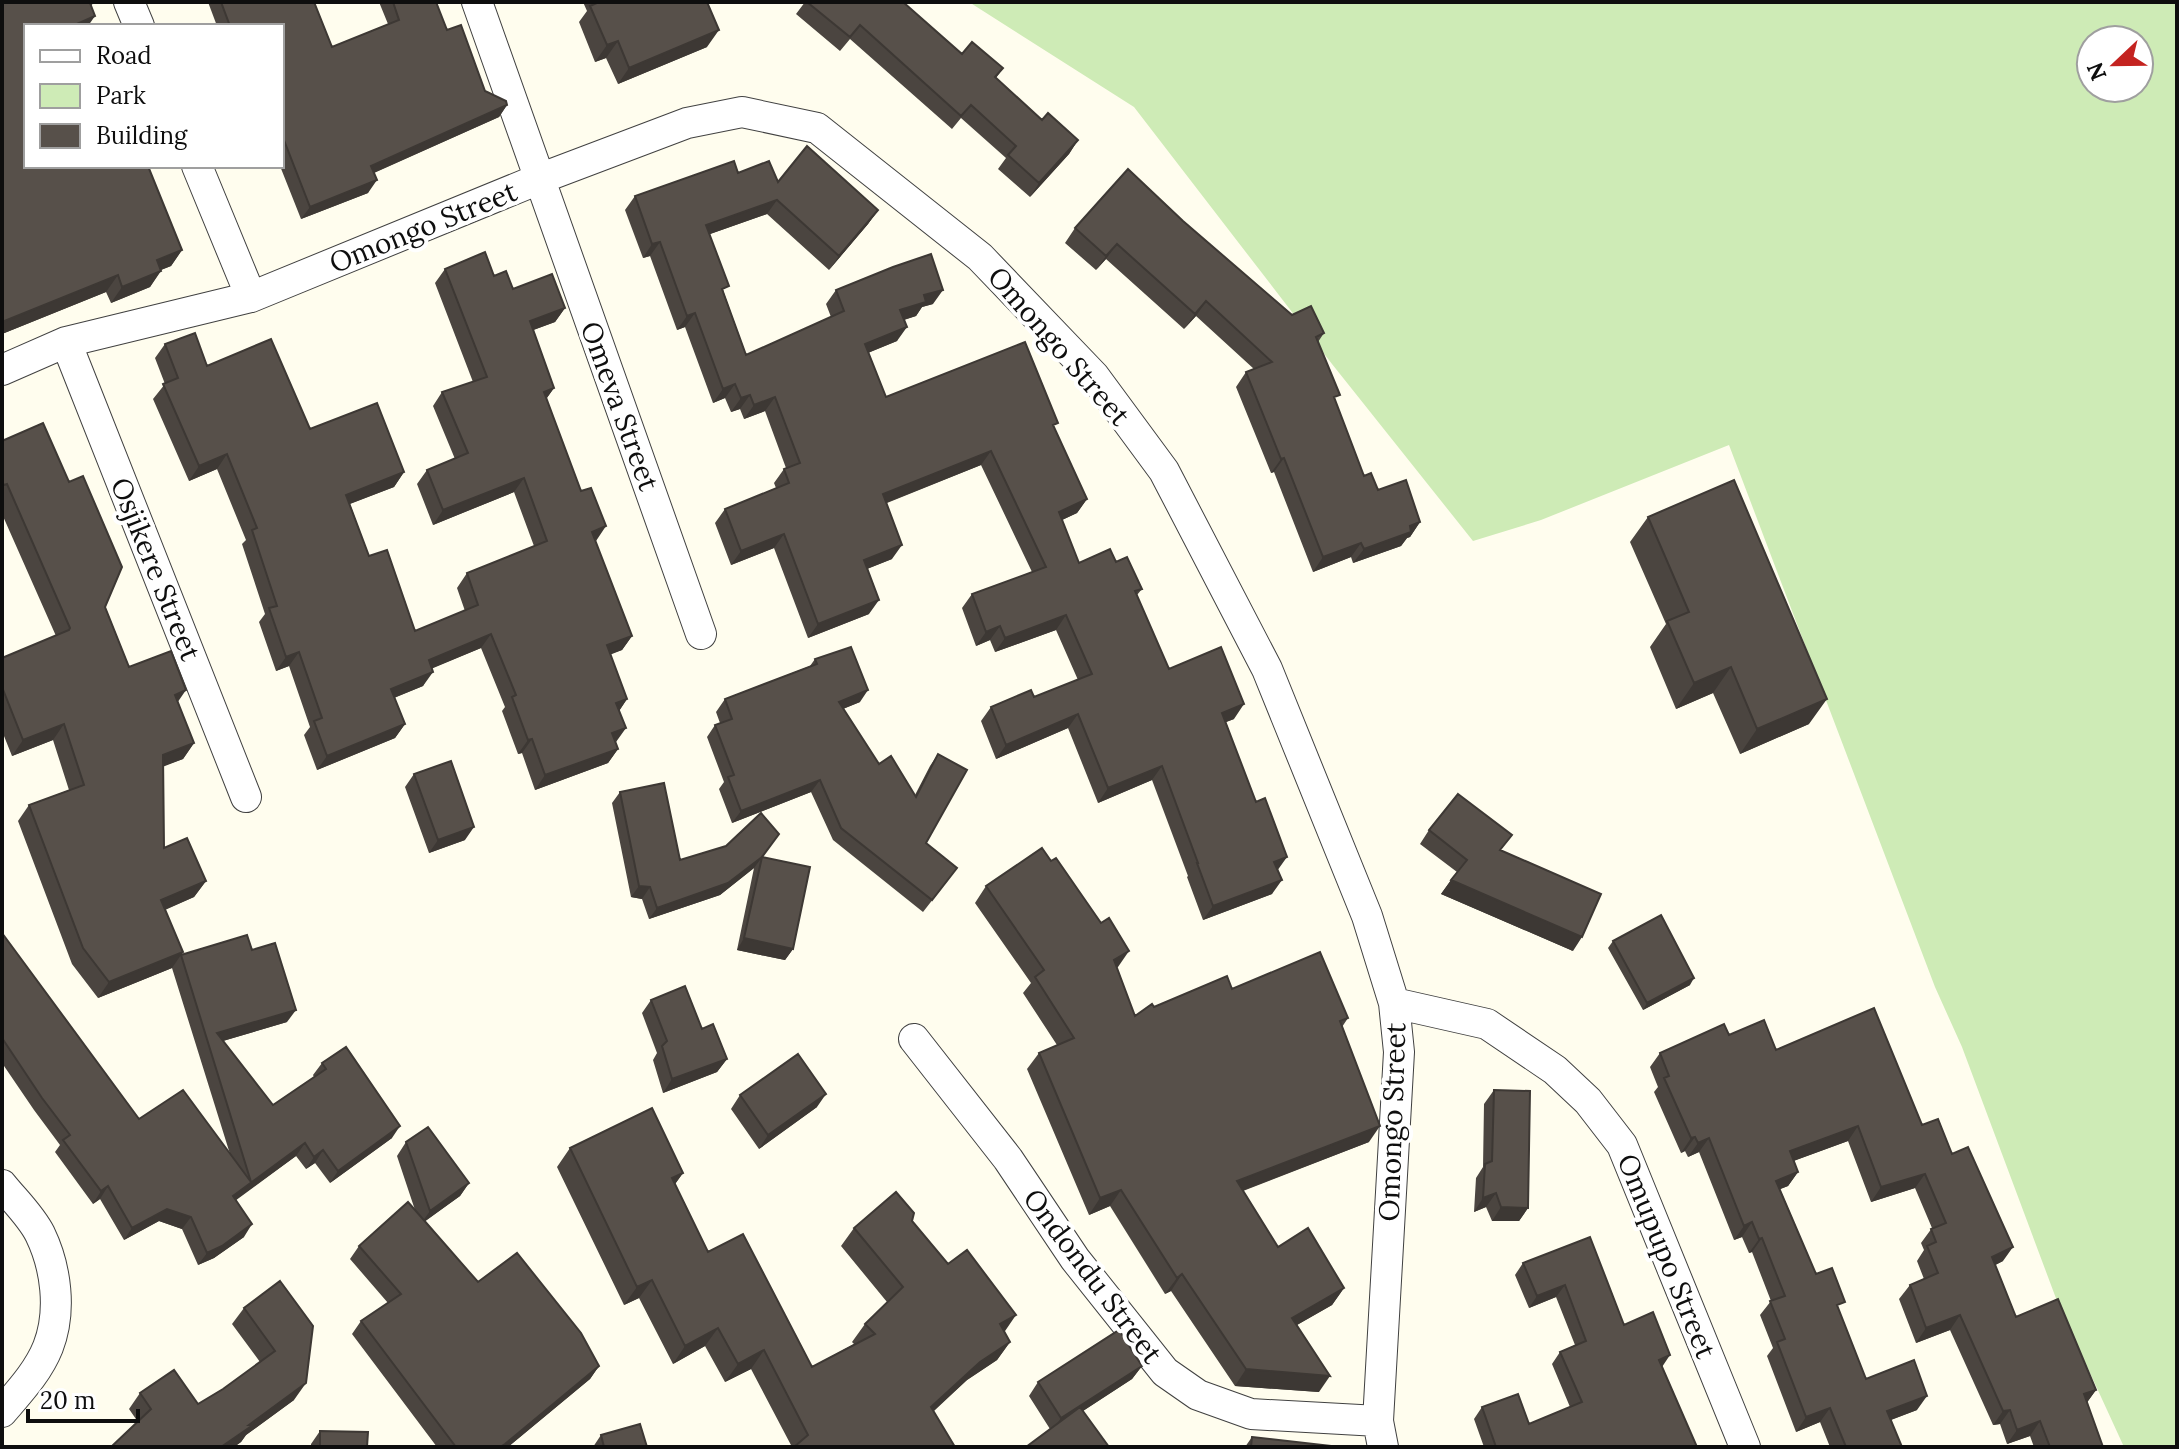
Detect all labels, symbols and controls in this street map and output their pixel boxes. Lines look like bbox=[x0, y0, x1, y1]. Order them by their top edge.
legend bbox=[24, 24, 284, 168]
north arrow bbox=[2075, 24, 2155, 104]
text: Road bbox=[96, 40, 152, 71]
text: N bbox=[2080, 58, 2113, 85]
text: Park bbox=[96, 80, 146, 111]
text: Building bbox=[96, 120, 188, 151]
street label: Omongo Street bbox=[324, 173, 522, 281]
street label: Omongo Street bbox=[980, 259, 1138, 433]
street label: Omeva Street bbox=[573, 317, 667, 496]
street label: Osjikere Street bbox=[103, 472, 209, 666]
street label: Omongo Street bbox=[1371, 1022, 1413, 1222]
street label: Omupupo Street bbox=[1610, 1149, 1724, 1364]
street label: Ondondu Street bbox=[1016, 1181, 1171, 1371]
scale bar bbox=[28, 1373, 138, 1423]
text: 20 m bbox=[40, 1385, 96, 1416]

